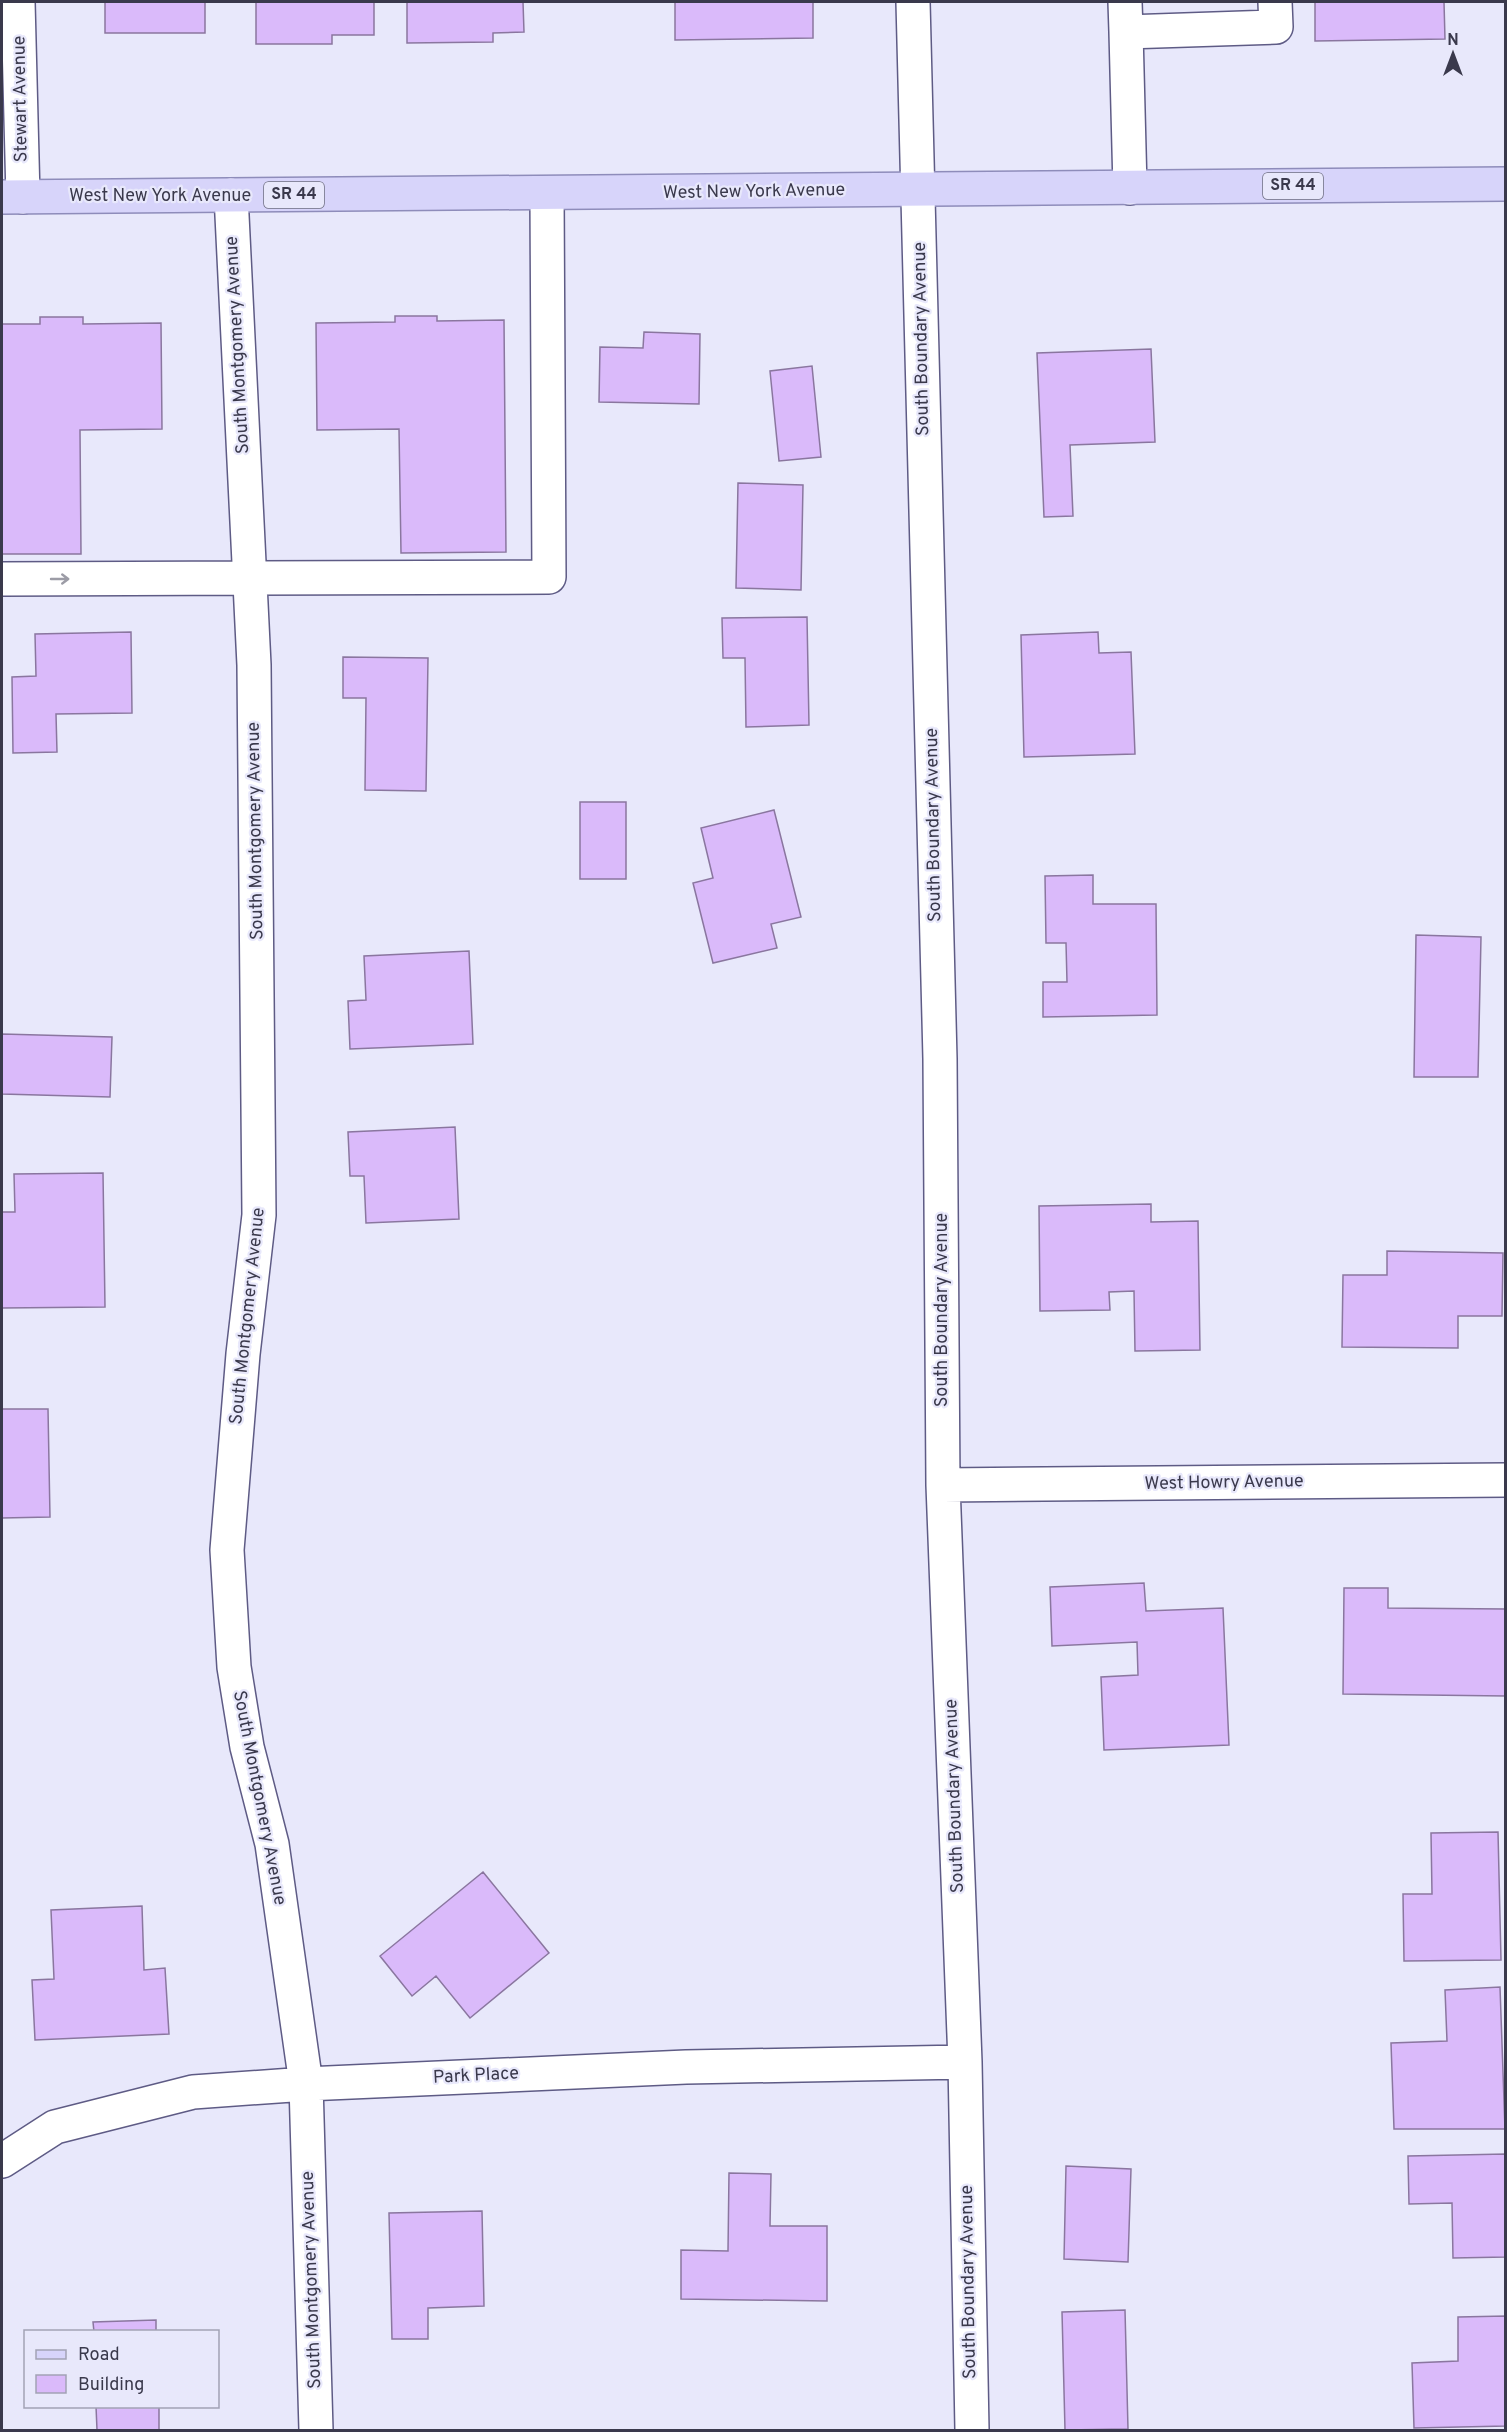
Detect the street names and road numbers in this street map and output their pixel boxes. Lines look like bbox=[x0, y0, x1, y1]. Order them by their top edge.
street label: Stewart Avenue bbox=[8, 35, 34, 163]
road number: SR 44 bbox=[1263, 173, 1323, 199]
street label: West New York Avenue bbox=[663, 179, 845, 205]
road number: SR 44 bbox=[264, 182, 324, 208]
street label: West New York Avenue bbox=[69, 185, 251, 208]
street label: South Montgomery Avenue bbox=[221, 235, 255, 455]
street label: South Boundary Avenue bbox=[909, 242, 935, 436]
street label: South Montgomery Avenue bbox=[243, 722, 269, 940]
street label: South Boundary Avenue bbox=[921, 728, 947, 922]
street label: South Montgomery Avenue bbox=[225, 1206, 271, 1426]
street label: South Boundary Avenue bbox=[931, 1213, 954, 1407]
street label: West Howry Avenue bbox=[1144, 1470, 1304, 1496]
street label: South Montgomery Avenue bbox=[227, 1689, 291, 1907]
street label: South Boundary Avenue bbox=[940, 1699, 970, 1893]
street label: Park Place bbox=[432, 2062, 520, 2090]
street label: South Montgomery Avenue bbox=[297, 2171, 327, 2389]
street label: South Boundary Avenue bbox=[956, 2185, 982, 2379]

